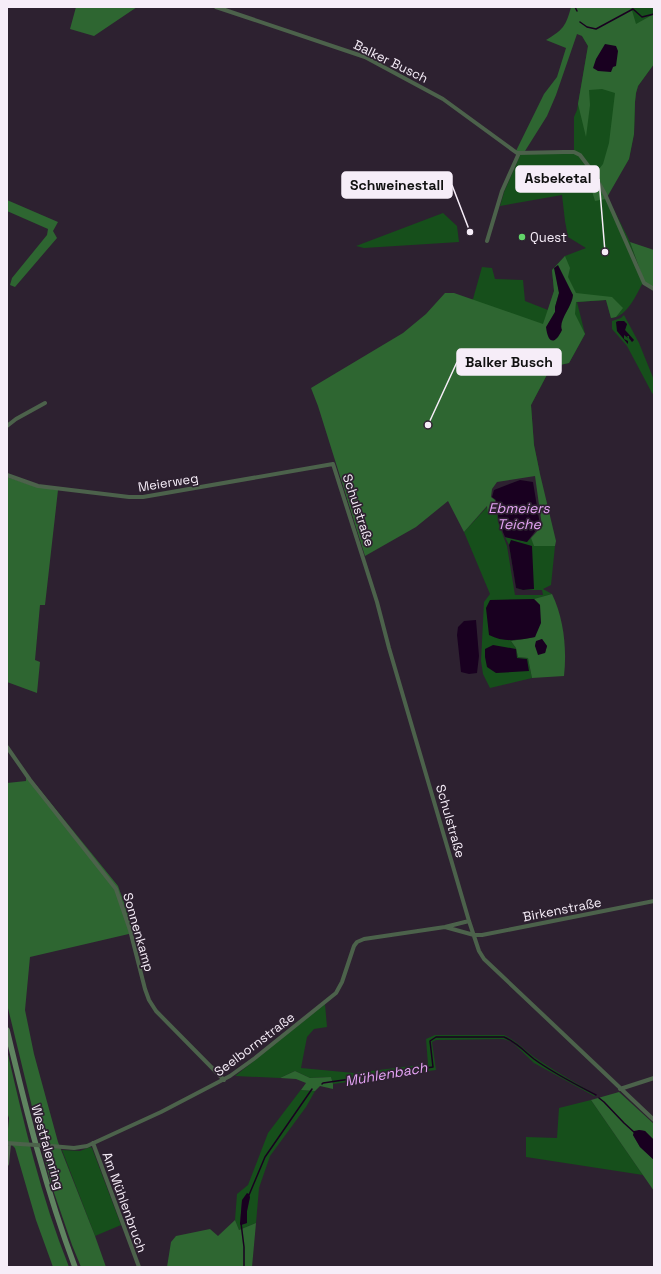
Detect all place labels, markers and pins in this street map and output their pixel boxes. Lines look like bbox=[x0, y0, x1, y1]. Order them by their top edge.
callout: Asbeketal bbox=[516, 166, 599, 192]
callout: Schweinestall bbox=[342, 172, 452, 198]
place label: Quest bbox=[530, 229, 567, 246]
marker: Quest bbox=[517, 232, 527, 242]
callout: Balker Busch bbox=[457, 349, 561, 375]

